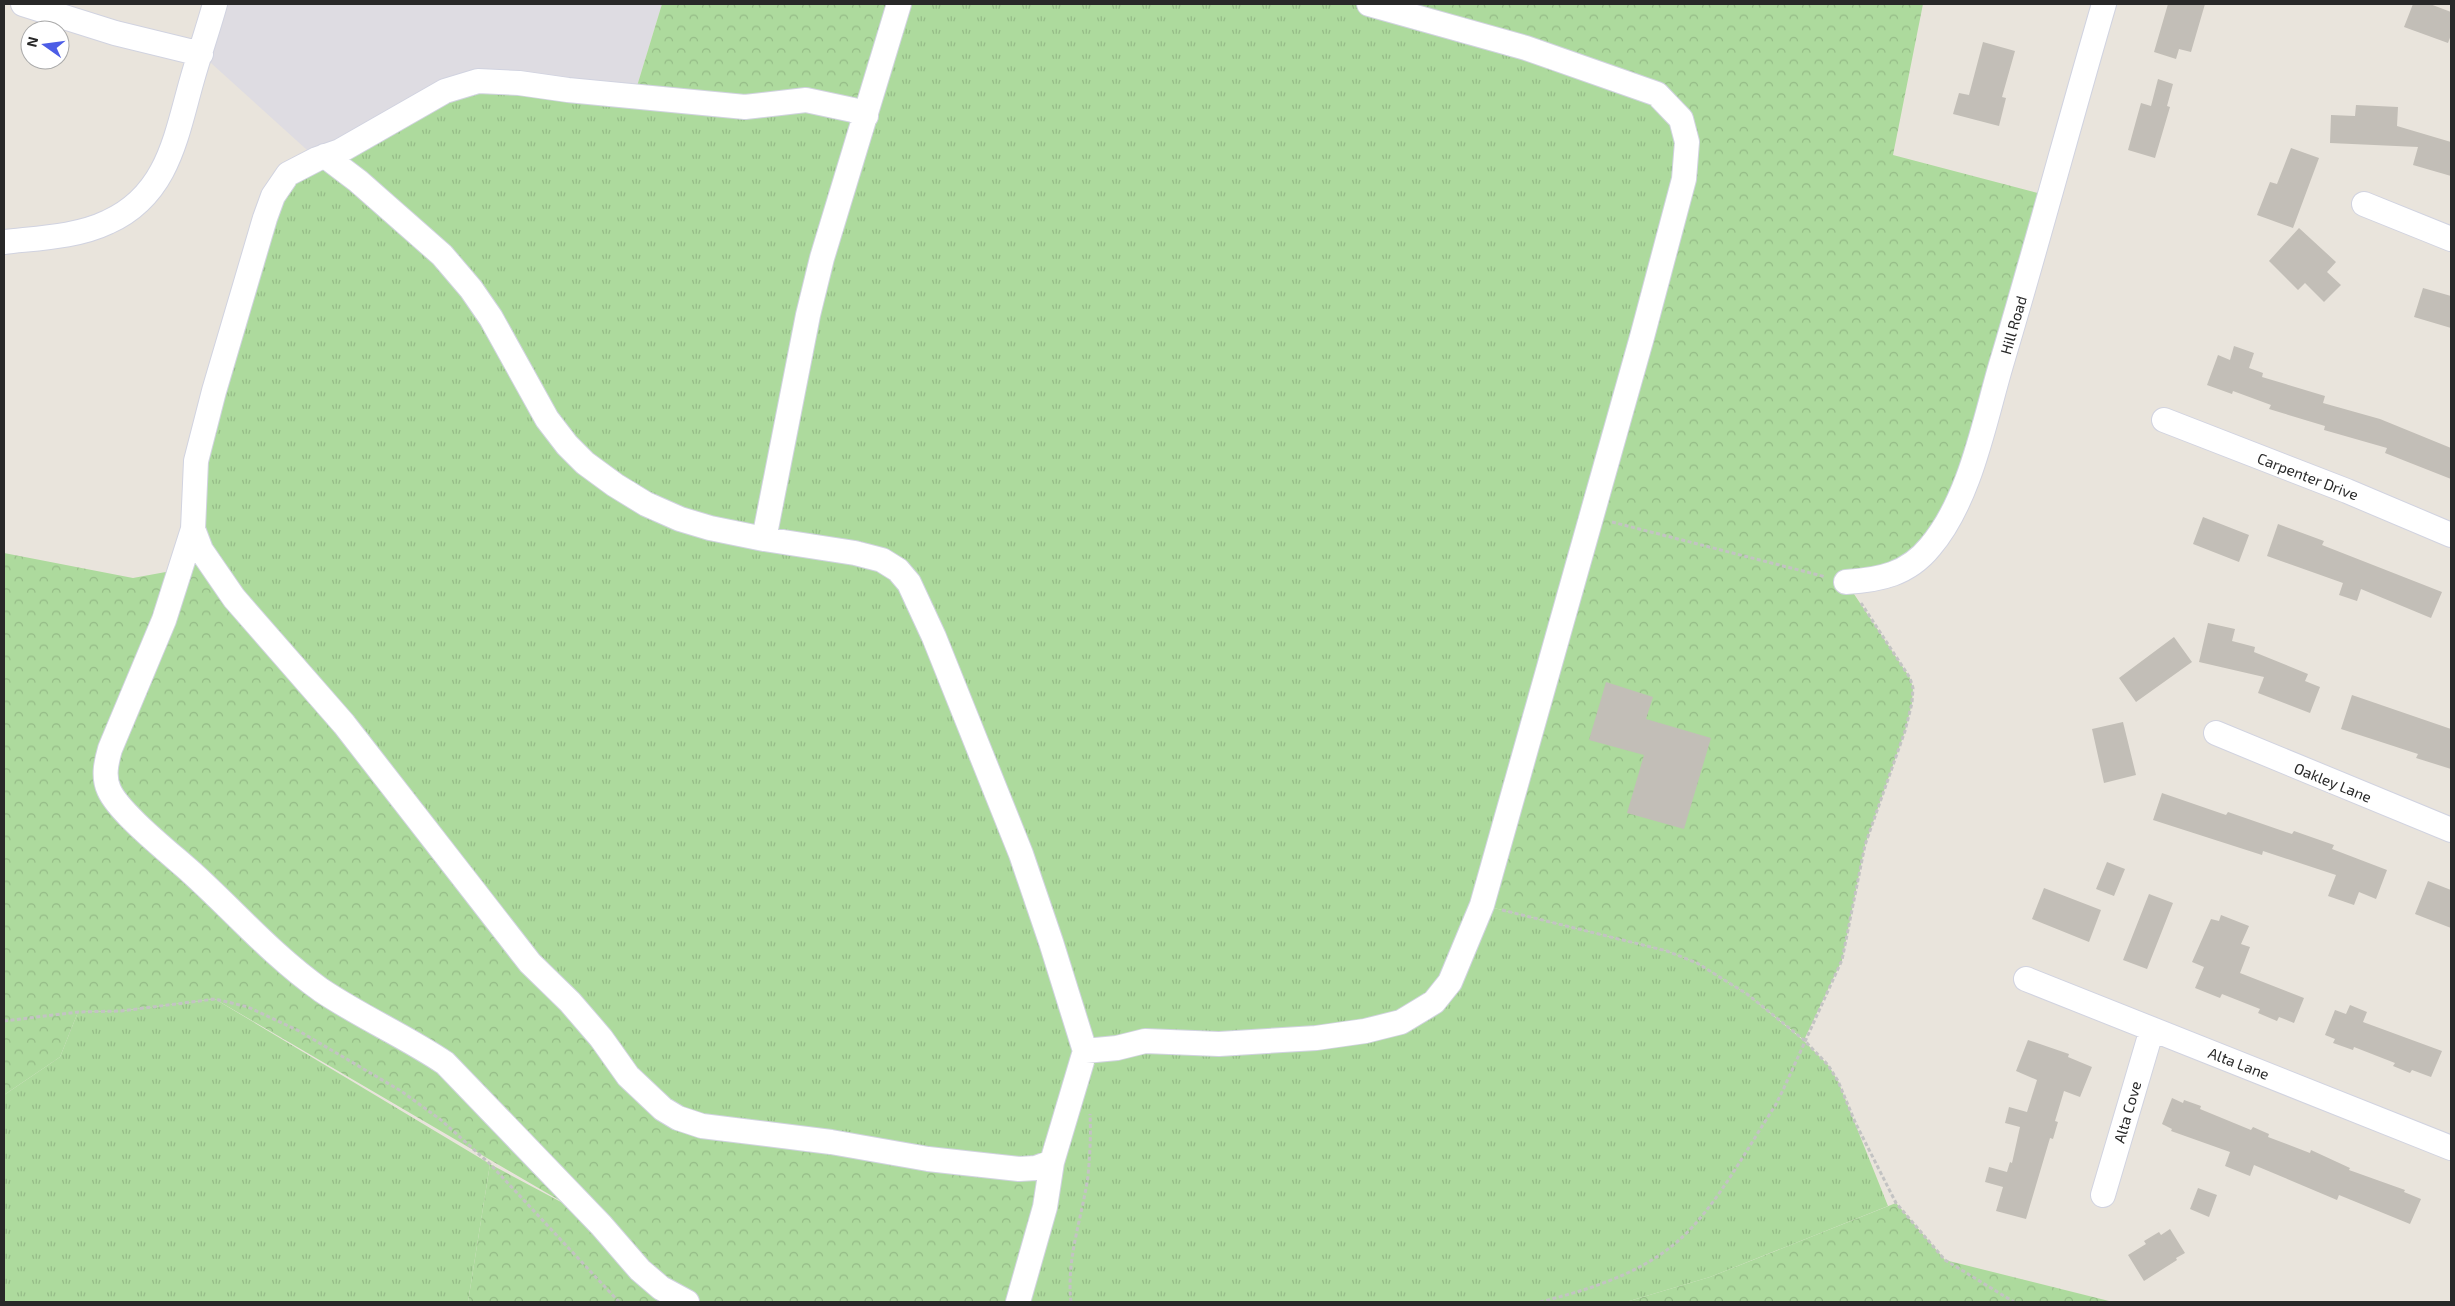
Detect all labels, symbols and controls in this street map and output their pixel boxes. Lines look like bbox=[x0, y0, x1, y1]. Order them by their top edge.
north arrow bbox=[20, 20, 70, 70]
text: N bbox=[22, 35, 41, 49]
street label: Hill Road bbox=[1996, 294, 2030, 356]
street label: Carpenter Drive bbox=[2255, 448, 2361, 504]
street label: Oakley Lane bbox=[2292, 758, 2374, 806]
street label: Alta Lane bbox=[2206, 1043, 2272, 1083]
street label: Alta Cove bbox=[2110, 1079, 2144, 1145]

